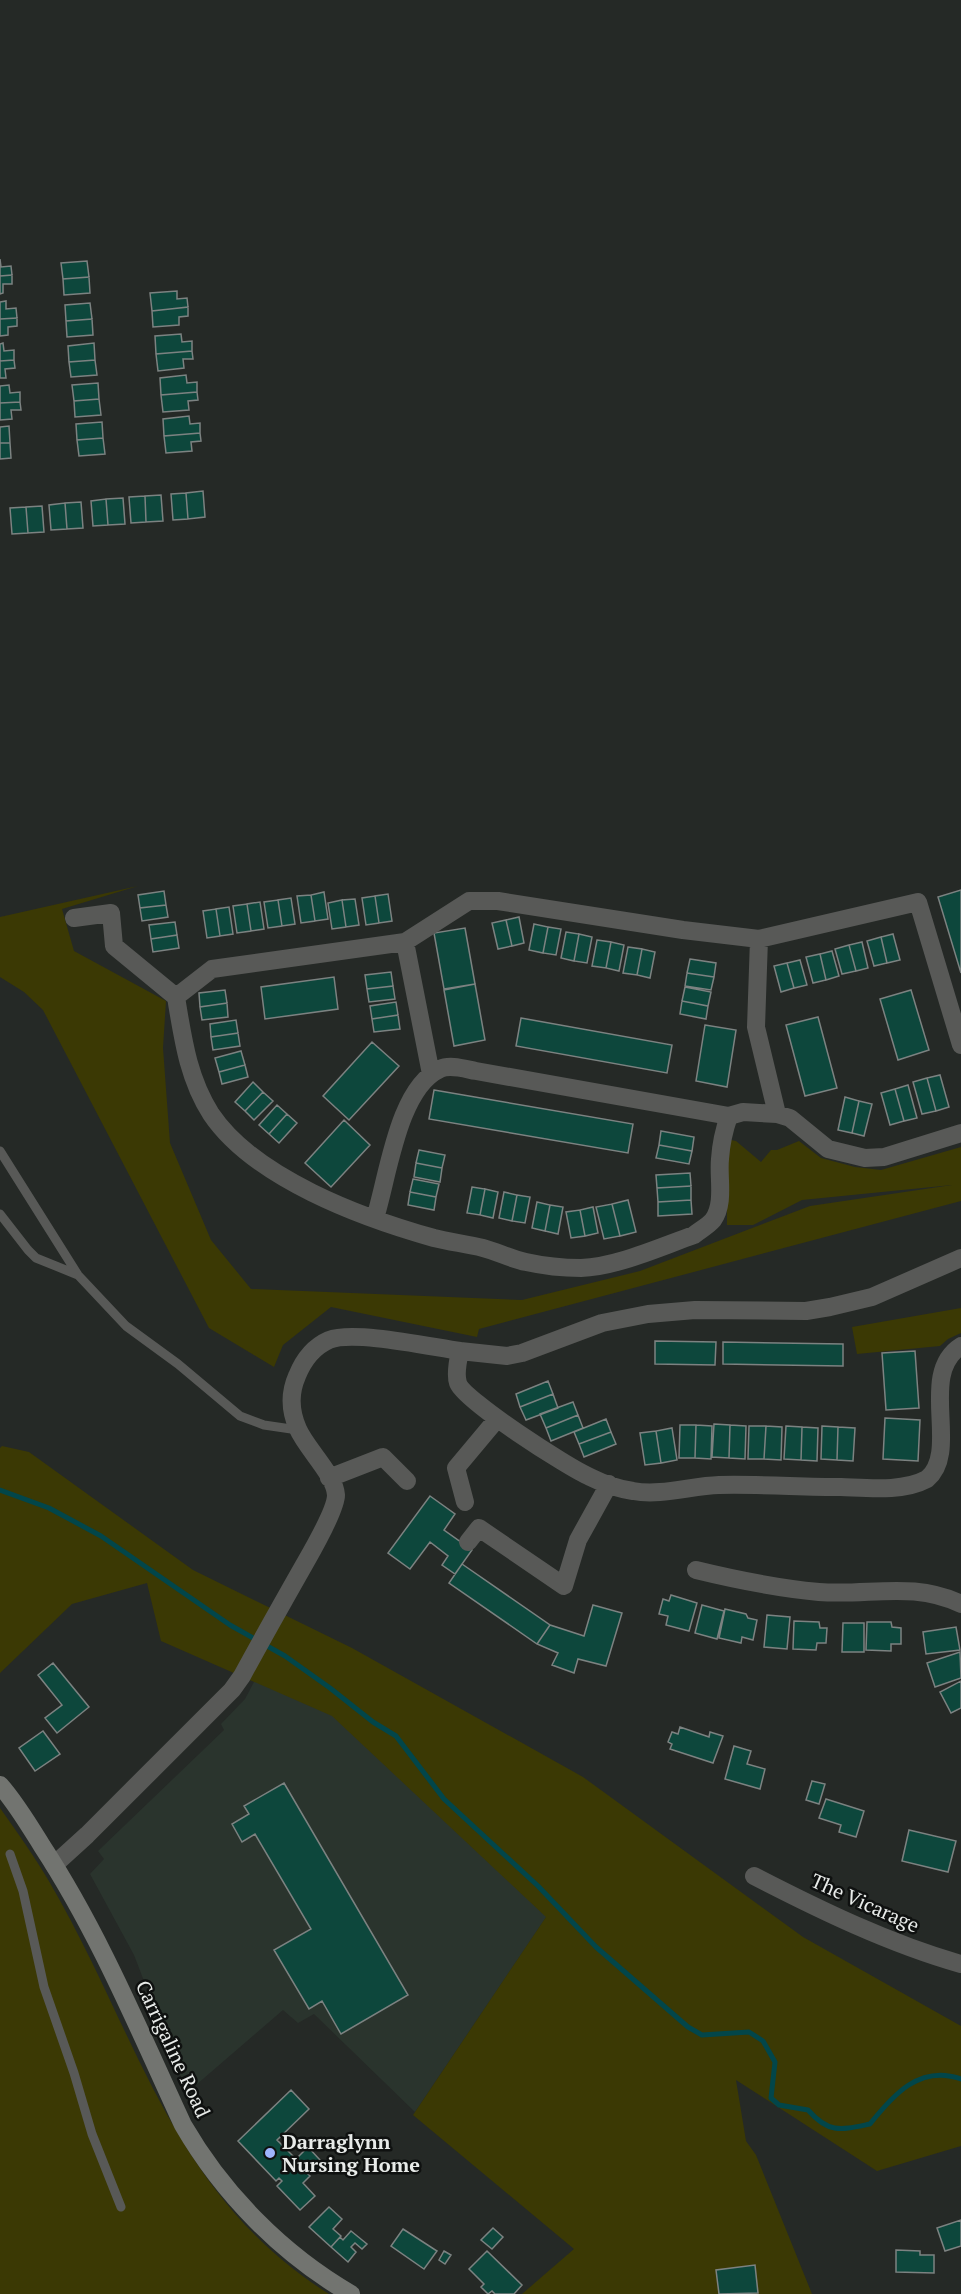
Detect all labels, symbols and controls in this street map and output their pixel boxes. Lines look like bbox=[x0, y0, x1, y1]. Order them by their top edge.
street label: The Vicarage bbox=[807, 1867, 924, 1938]
street label: Carrigaline Road bbox=[130, 1976, 217, 2122]
place label: Darraglynn Nursing Home bbox=[282, 2128, 420, 2178]
marker: Darraglynn Nursing Home bbox=[263, 2146, 277, 2160]

